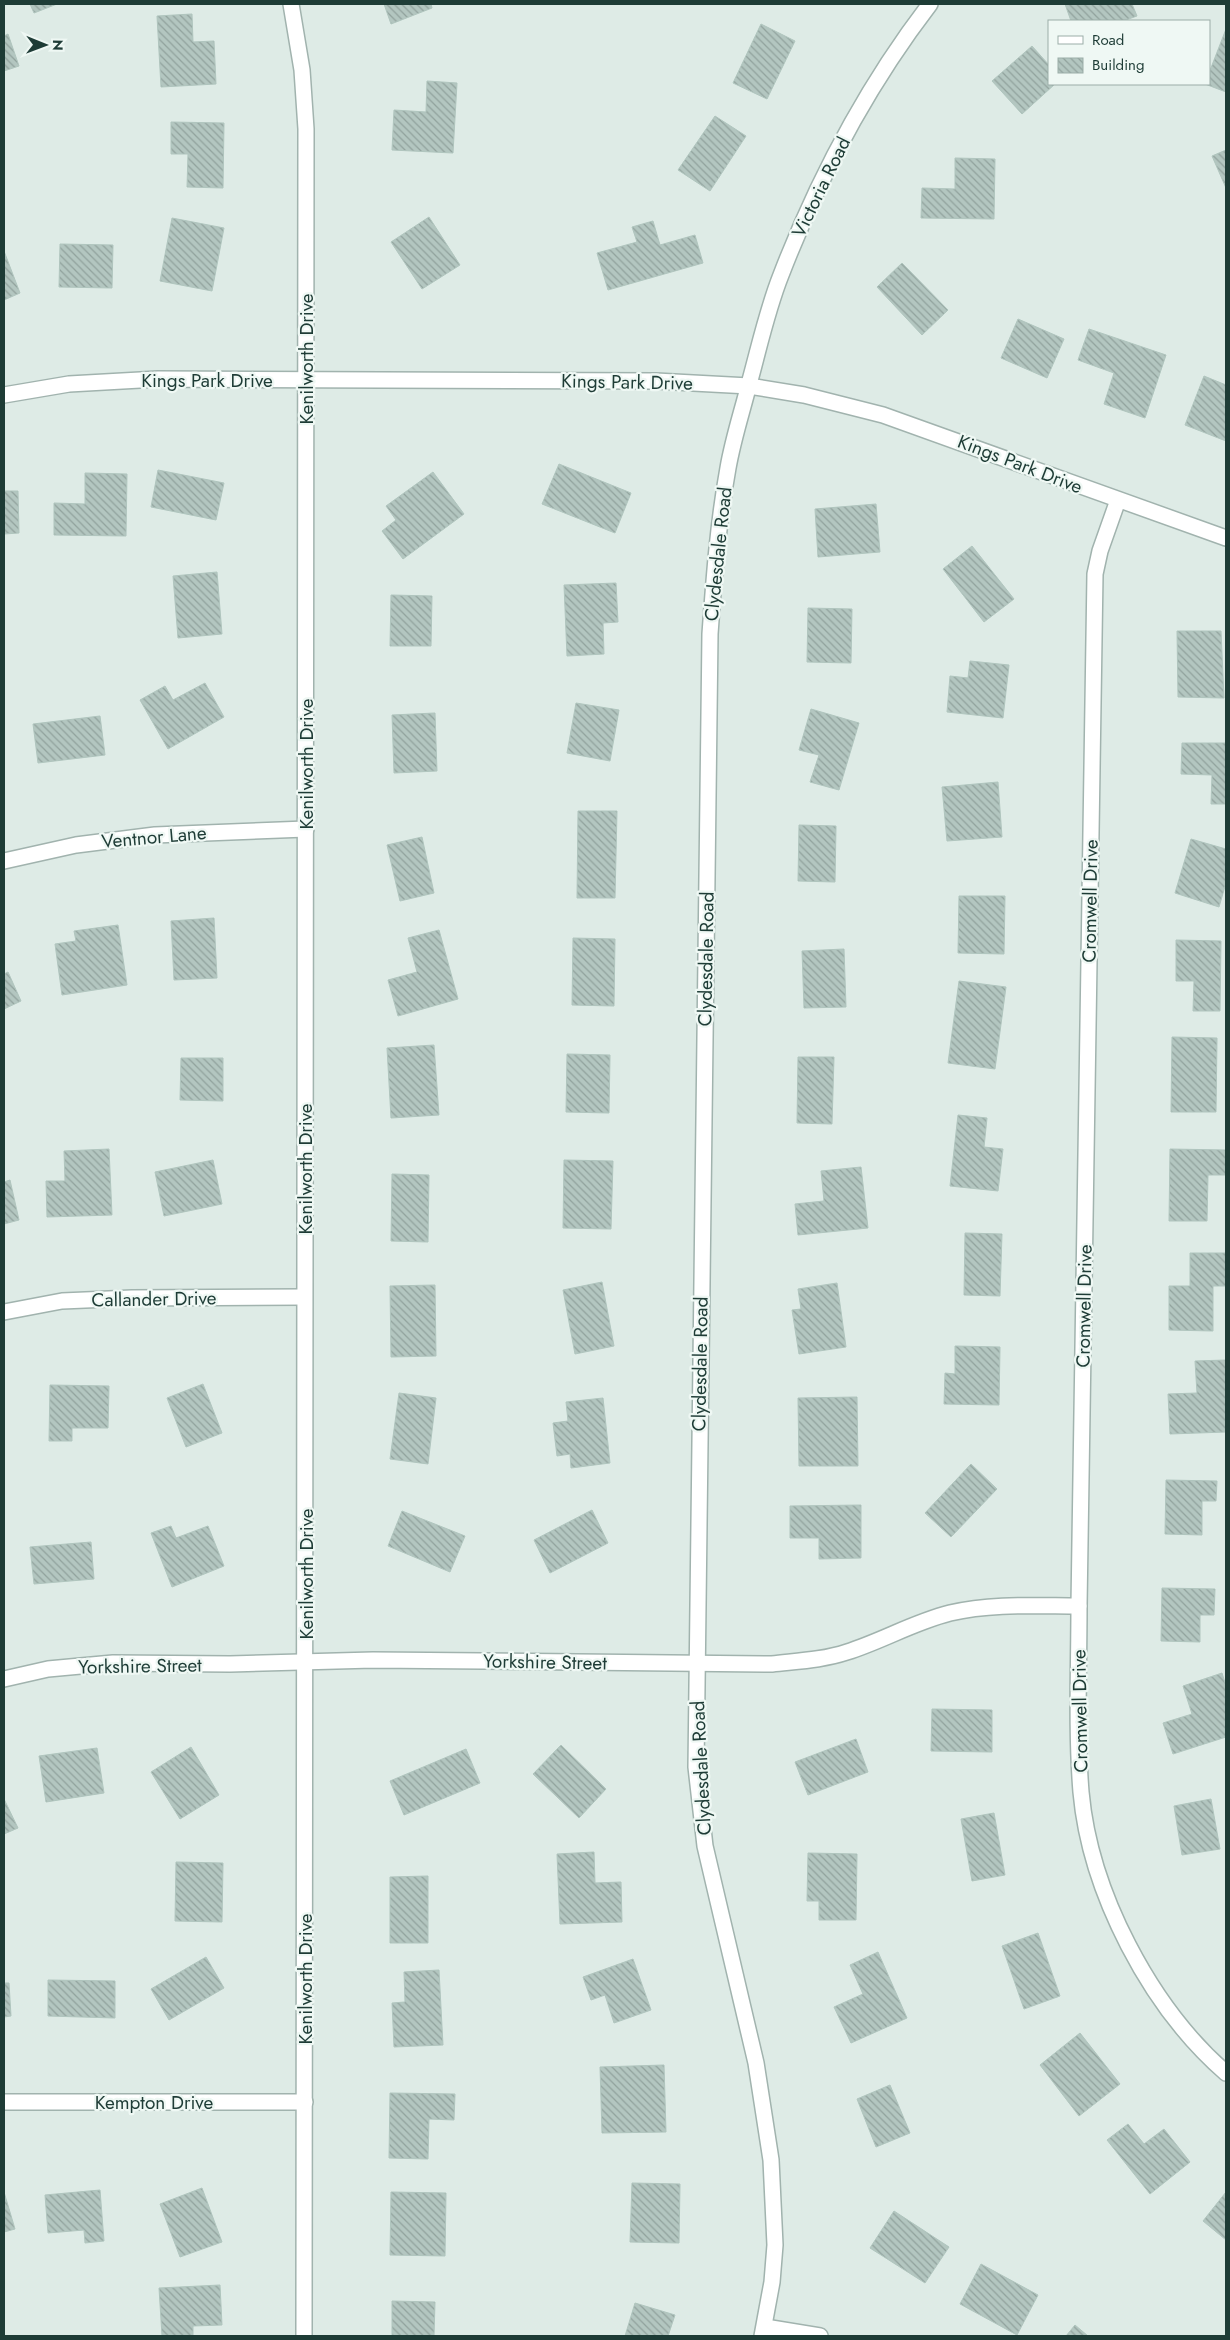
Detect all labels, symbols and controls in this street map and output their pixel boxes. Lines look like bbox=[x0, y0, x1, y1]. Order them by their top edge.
north arrow bbox=[20, 20, 70, 70]
legend bbox=[1048, 20, 1210, 85]
text: Road bbox=[1092, 29, 1124, 51]
text: N bbox=[48, 39, 68, 51]
text: Building bbox=[1092, 54, 1144, 76]
street label: Victoria Road bbox=[785, 132, 857, 242]
street label: Kenilworth Drive bbox=[293, 293, 320, 425]
street label: Kings Park Drive bbox=[141, 367, 273, 394]
street label: Kings Park Drive bbox=[561, 367, 693, 397]
street label: Kings Park Drive bbox=[954, 428, 1086, 500]
street label: Clydesdale Road bbox=[698, 486, 738, 622]
street label: Kenilworth Drive bbox=[293, 698, 320, 830]
street label: Ventnor Lane bbox=[100, 819, 208, 855]
street label: Cromwell Drive bbox=[1075, 839, 1105, 963]
street label: Clydesdale Road bbox=[691, 891, 721, 1027]
street label: Kenilworth Drive bbox=[292, 1103, 319, 1235]
street label: Cromwell Drive bbox=[1069, 1244, 1099, 1368]
street label: Callander Drive bbox=[91, 1284, 217, 1314]
street label: Clydesdale Road bbox=[685, 1296, 715, 1432]
street label: Kenilworth Drive bbox=[293, 1508, 320, 1640]
street label: Yorkshire Street bbox=[483, 1647, 607, 1677]
street label: Cromwell Drive bbox=[1065, 1649, 1095, 1773]
street label: Yorkshire Street bbox=[78, 1651, 202, 1681]
street label: Clydesdale Road bbox=[684, 1700, 718, 1836]
street label: Kenilworth Drive bbox=[292, 1913, 319, 2045]
street label: Kempton Drive bbox=[95, 2089, 213, 2116]

